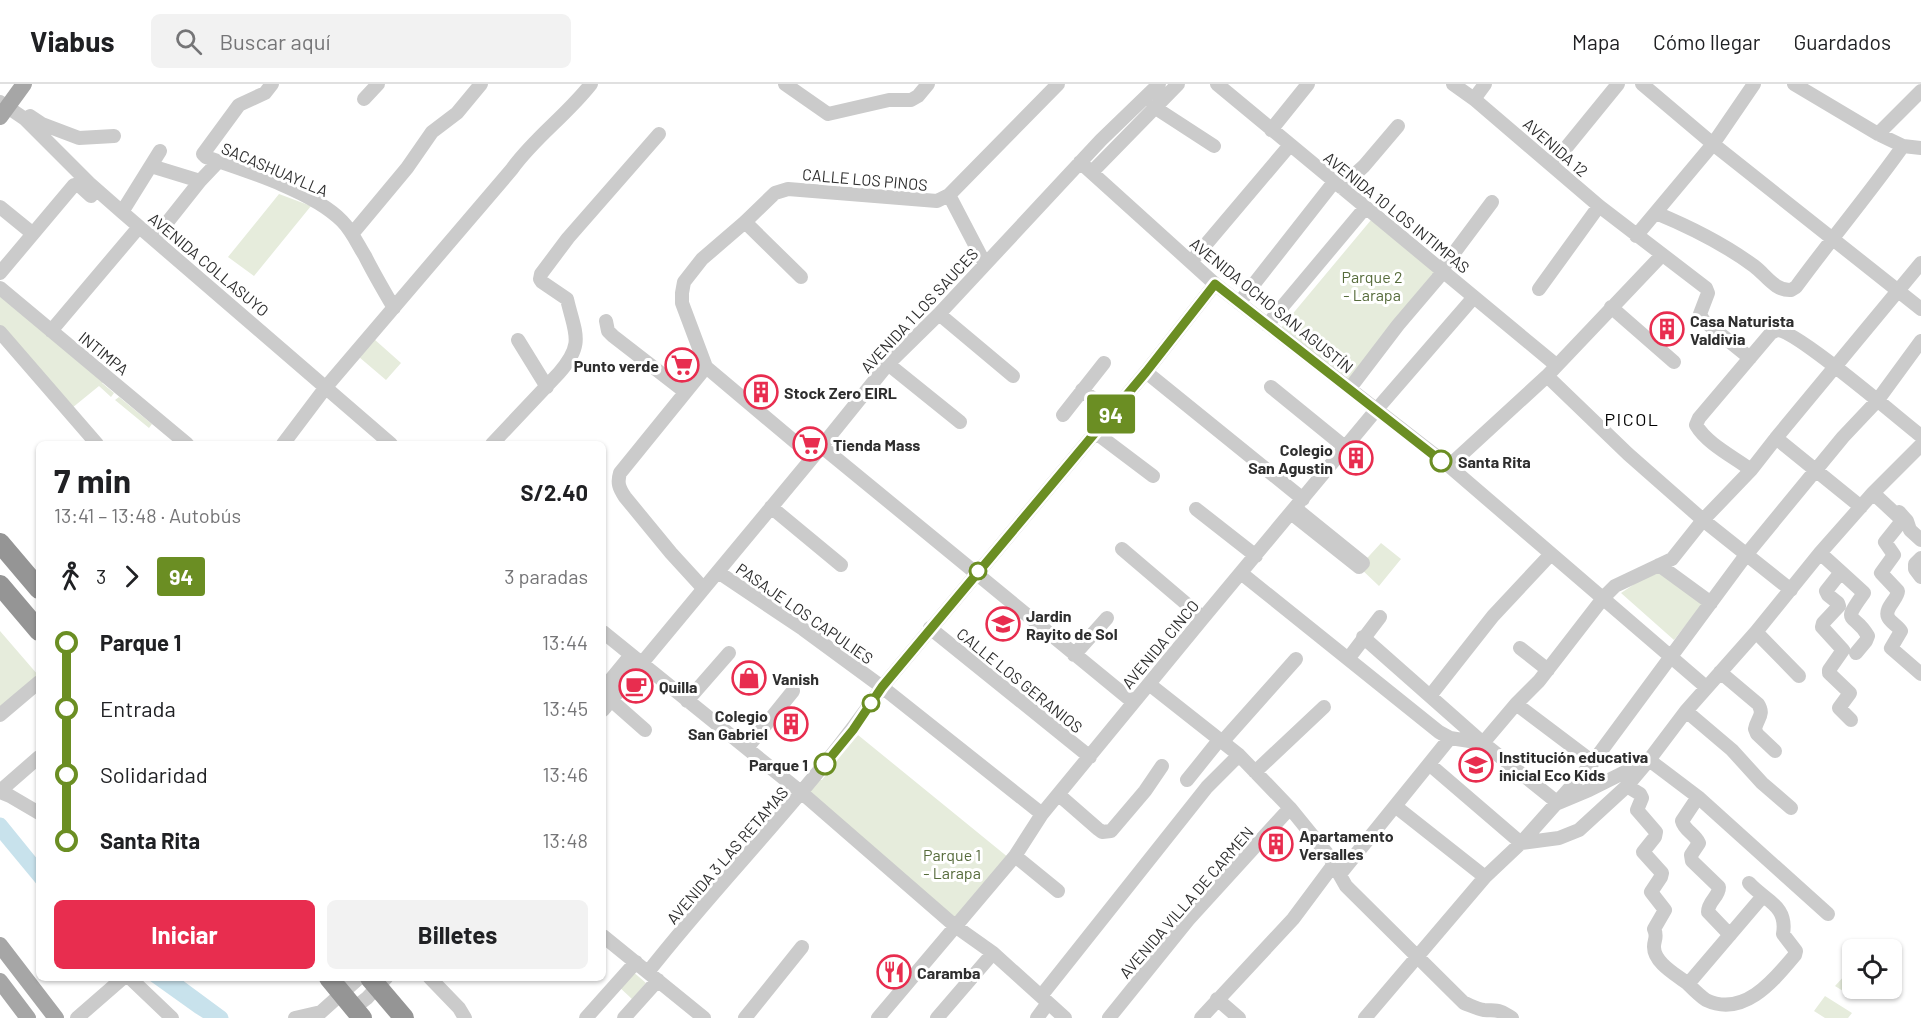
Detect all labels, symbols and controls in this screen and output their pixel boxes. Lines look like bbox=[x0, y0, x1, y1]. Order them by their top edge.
search box bbox=[151, 14, 571, 68]
text: Viabus bbox=[30, 24, 115, 58]
icon: search bbox=[172, 25, 205, 58]
text: Buscar aquí bbox=[220, 28, 330, 54]
text: Mapa bbox=[1572, 29, 1620, 54]
text: Cómo llegar bbox=[1653, 29, 1760, 54]
text: Guardados bbox=[1793, 29, 1891, 54]
street label: AVENIDA 12 bbox=[1520, 114, 1592, 180]
street label: SACASHUAYLLA bbox=[219, 138, 331, 200]
street label: AVENIDA 10 LOS INTIMPAS bbox=[1320, 147, 1474, 277]
street label: CALLE LOS PINOS bbox=[802, 164, 928, 194]
street label: AVENIDA COLLASUYO bbox=[145, 208, 273, 320]
street label: AVENIDA OCHO SAN AGUSTÍN bbox=[1187, 233, 1357, 377]
street label: AVENIDA 1 LOS SAUCES bbox=[856, 244, 982, 376]
park label: Parque 2 - Larapa bbox=[1342, 267, 1402, 304]
building icon: Casa Naturista Valdivia bbox=[1649, 311, 1685, 347]
place label: Casa Naturista Valdivia bbox=[1690, 311, 1794, 348]
street label: INTIMPA bbox=[75, 327, 133, 379]
supermarket icon: Punto verde bbox=[664, 347, 700, 383]
place label: Punto verde bbox=[574, 356, 659, 375]
building icon: Stock Zero EIRL bbox=[743, 374, 779, 410]
place label: Stock Zero EIRL bbox=[784, 383, 897, 402]
line badge: 94 bbox=[1084, 394, 1138, 434]
text: 94 bbox=[1099, 402, 1123, 427]
district label: PICOL bbox=[1604, 408, 1660, 430]
supermarket icon: Tienda Mass bbox=[792, 426, 828, 462]
place label: Tienda Mass bbox=[833, 435, 920, 454]
place label: Colegio San Agustin bbox=[1248, 440, 1333, 477]
building icon: Colegio San Agustin bbox=[1338, 440, 1374, 476]
marker: Santa Rita bbox=[1430, 450, 1452, 472]
place label: Santa Rita bbox=[1458, 452, 1531, 471]
text: 7 min bbox=[54, 460, 131, 500]
text: S/2.40 bbox=[520, 479, 588, 505]
text: 13:41 – 13:48 · Autobús bbox=[54, 503, 241, 527]
street label: PASAJE LOS CAPULIES bbox=[733, 559, 877, 667]
icon: walk bbox=[54, 560, 87, 593]
icon: forward bbox=[115, 560, 148, 593]
unlabelled marker bbox=[969, 562, 987, 580]
text: 3 bbox=[96, 564, 106, 588]
text: 94 bbox=[169, 564, 193, 589]
text: 3 paradas bbox=[504, 564, 588, 588]
street label: AVENIDA CINCO bbox=[1118, 596, 1202, 692]
school or university icon: Jardin Rayito de Sol bbox=[985, 606, 1021, 642]
place label: Jardin Rayito de Sol bbox=[1026, 606, 1118, 643]
street label: CALLE LOS GERANIOS bbox=[953, 624, 1087, 736]
text: Parque 1 bbox=[100, 629, 181, 655]
text: 13:44 bbox=[542, 630, 588, 654]
shop icon: Vanish bbox=[731, 660, 767, 696]
cafe icon: Quilla bbox=[618, 668, 654, 704]
place label: Vanish bbox=[772, 669, 819, 688]
place label: Quilla bbox=[659, 677, 698, 696]
unlabelled marker bbox=[862, 694, 880, 712]
text: Entrada bbox=[100, 695, 176, 721]
text: 13:45 bbox=[543, 696, 588, 720]
place label: Colegio San Gabriel bbox=[688, 706, 768, 743]
building icon: Colegio San Gabriel bbox=[773, 706, 809, 742]
school or university icon: Institución educativa inicial Eco Kids bbox=[1458, 747, 1494, 783]
place label: Institución educativa inicial Eco Kids bbox=[1499, 747, 1648, 784]
marker: Parque 1 bbox=[814, 753, 836, 775]
place label: Parque 1 bbox=[749, 755, 808, 774]
text: Solidaridad bbox=[100, 761, 208, 787]
text: 13:46 bbox=[543, 762, 588, 786]
street label: AVENIDA 3 LAS RETAMAS bbox=[662, 783, 792, 927]
street label: AVENIDA VILLA DE CARMEN bbox=[1115, 822, 1257, 982]
building icon: Apartamento Versalles bbox=[1258, 826, 1294, 862]
place label: Apartamento Versalles bbox=[1299, 826, 1394, 863]
text: Santa Rita bbox=[100, 827, 200, 853]
text: 13:48 bbox=[542, 828, 588, 852]
park label: Parque 1 - Larapa bbox=[923, 845, 981, 882]
button: Iniciar bbox=[54, 900, 315, 969]
button: Billetes bbox=[327, 900, 588, 969]
map controls bbox=[1842, 939, 1902, 999]
button: locate bbox=[1842, 939, 1902, 999]
restaurant icon: Caramba bbox=[876, 954, 912, 990]
place label: Caramba bbox=[917, 963, 980, 982]

